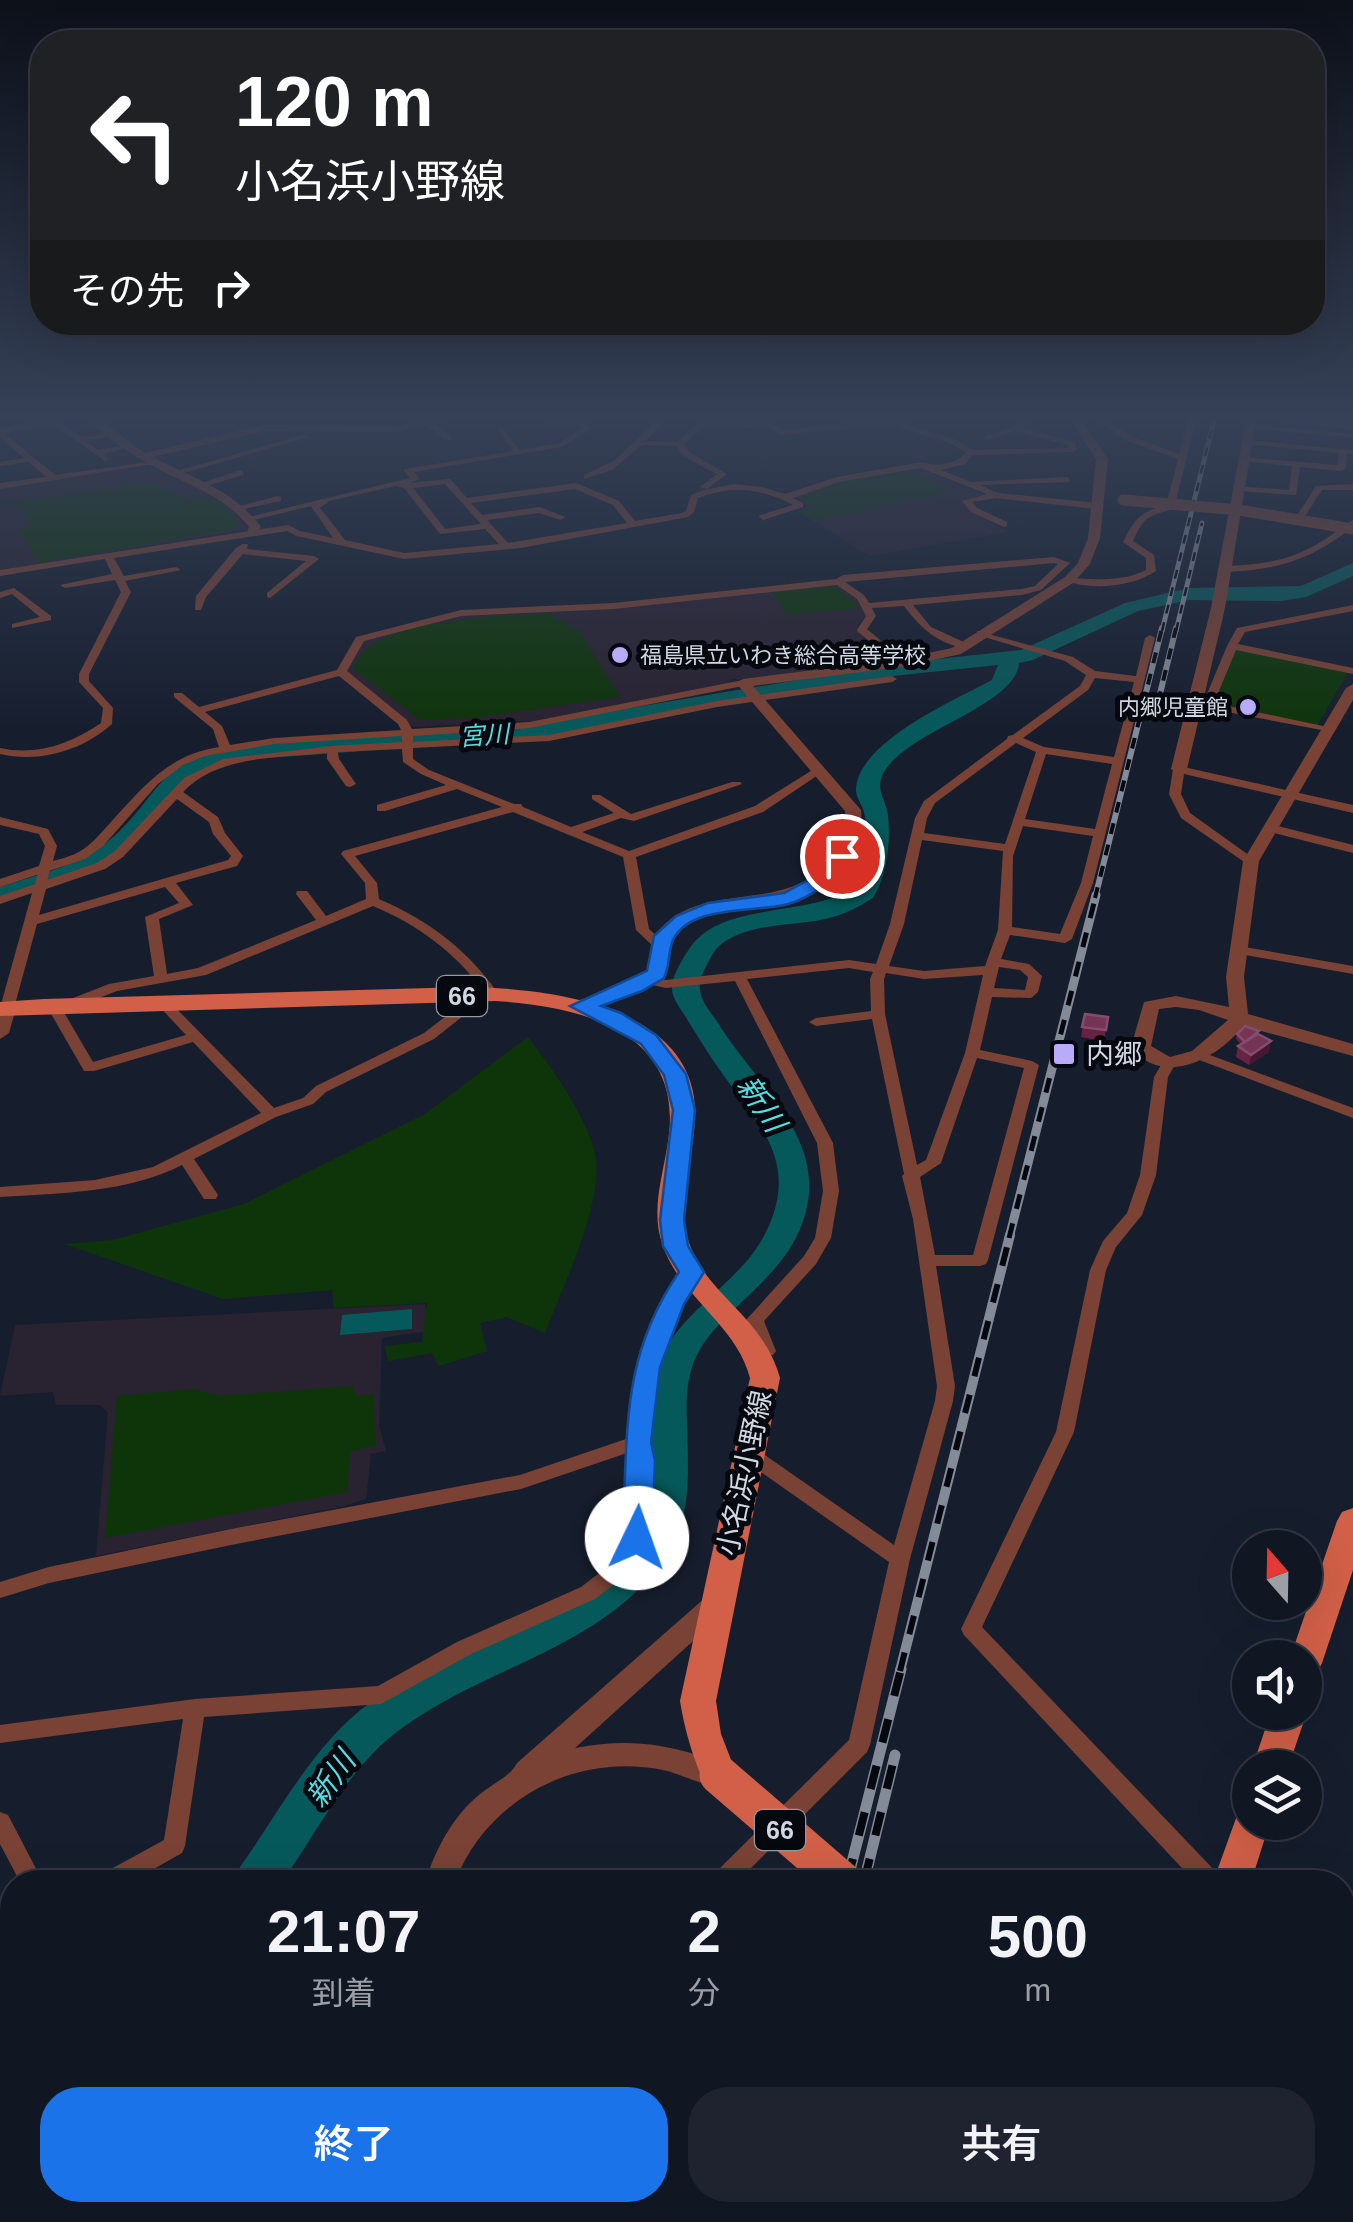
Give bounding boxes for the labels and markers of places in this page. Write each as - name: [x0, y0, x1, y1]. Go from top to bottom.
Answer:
- place label: 福島県立いわき総合高等学校: [640, 643, 926, 668]
- marker: 福島県立いわき総合高等学校: [609, 644, 631, 666]
- place label: 内郷児童館: [1118, 695, 1228, 720]
- marker: 内郷児童館: [1237, 696, 1259, 718]
- pin: [800, 814, 885, 899]
- place label: 内郷: [1086, 1039, 1142, 1070]
- marker: 内郷: [1051, 1041, 1077, 1067]

